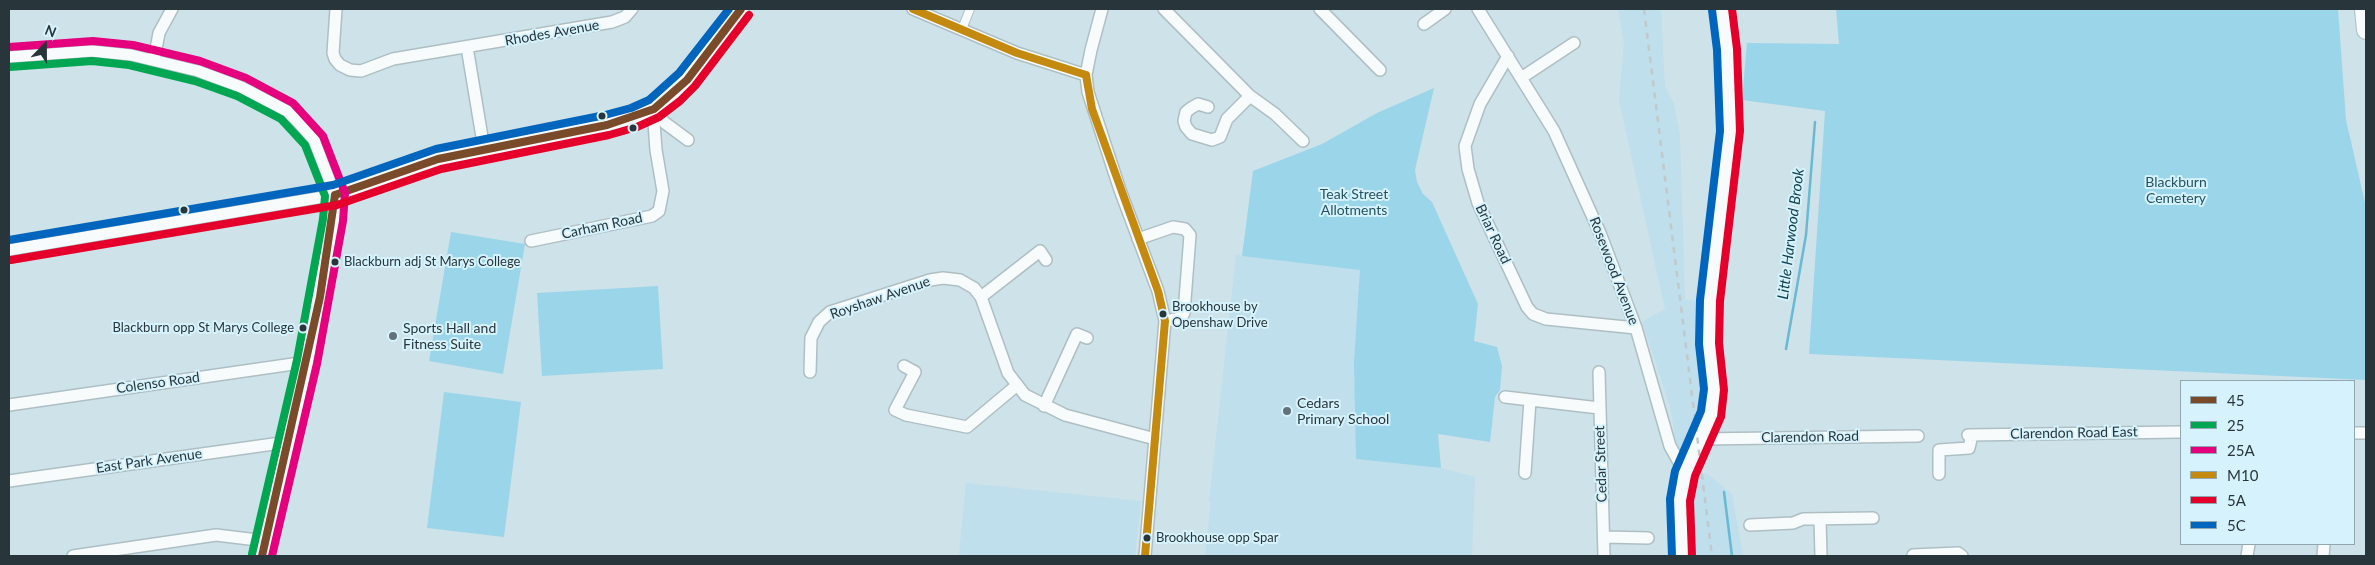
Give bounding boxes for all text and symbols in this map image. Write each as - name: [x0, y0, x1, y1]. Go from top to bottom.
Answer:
- street label: Rhodes Avenue: [503, 16, 601, 50]
- north arrow: [20, 20, 70, 70]
- text: N: [43, 21, 59, 41]
- unlabelled marker: [597, 111, 607, 121]
- unlabelled marker: [628, 123, 638, 133]
- water label: Little Harwood Brook: [1774, 168, 1808, 300]
- park label: Blackburn Cemetery: [2145, 174, 2207, 206]
- park label: Teak Street Allotments: [1320, 186, 1388, 218]
- street label: Briar Road: [1472, 201, 1514, 267]
- unlabelled marker: [179, 205, 189, 215]
- street label: Carham Road: [560, 209, 644, 243]
- street label: Rosewood Avenue: [1586, 215, 1642, 327]
- place label: Blackburn adj St Marys College: [344, 254, 520, 270]
- marker: Blackburn adj St Marys College: [330, 257, 340, 267]
- street label: Royshaw Avenue: [828, 273, 932, 323]
- place label: Brookhouse by Openshaw Drive: [1172, 299, 1268, 330]
- marker: Brookhouse by Openshaw Drive: [1158, 309, 1168, 319]
- place label: Blackburn opp St Marys College: [112, 320, 294, 336]
- place label: Sports Hall and Fitness Suite: [403, 320, 496, 352]
- marker: Blackburn opp St Marys College: [298, 323, 308, 333]
- marker: Sports Hall and Fitness Suite: [387, 330, 399, 342]
- street label: Colenso Road: [115, 369, 201, 397]
- legend: [2180, 380, 2355, 545]
- text: 45: [2227, 391, 2244, 409]
- place label: Cedars Primary School: [1297, 395, 1389, 428]
- marker: Cedars Primary School: [1281, 405, 1293, 417]
- text: 25: [2227, 416, 2244, 434]
- street label: Clarendon Road East: [2010, 423, 2138, 443]
- street label: Cedar Street: [1591, 425, 1611, 503]
- street label: Clarendon Road: [1761, 428, 1859, 446]
- text: 25A: [2227, 441, 2255, 459]
- street label: East Park Avenue: [95, 445, 203, 477]
- text: M10: [2227, 466, 2258, 484]
- text: 5A: [2227, 491, 2246, 509]
- text: 5C: [2227, 516, 2246, 534]
- place label: Brookhouse opp Spar: [1156, 530, 1278, 546]
- marker: Brookhouse opp Spar: [1142, 533, 1152, 543]

